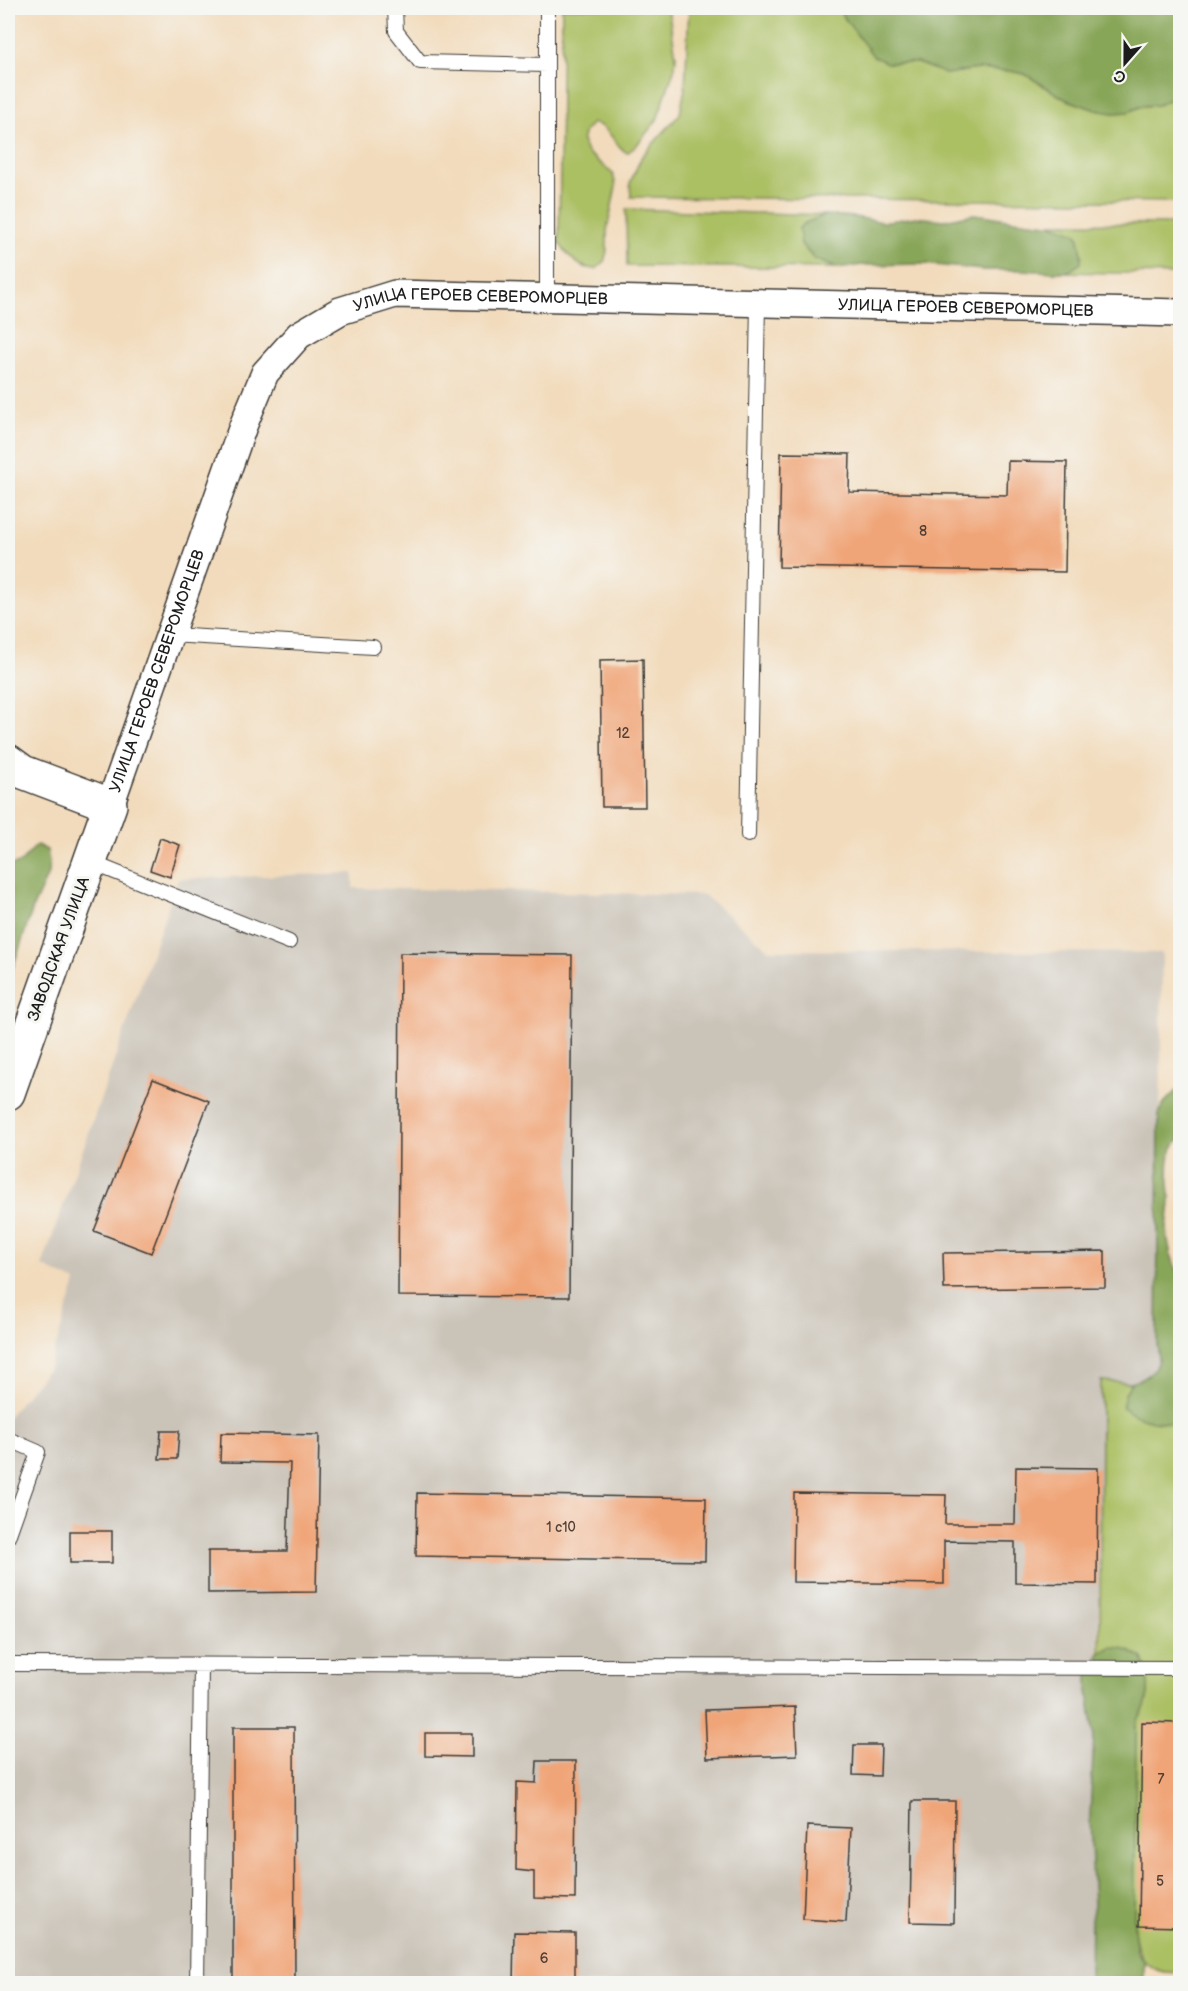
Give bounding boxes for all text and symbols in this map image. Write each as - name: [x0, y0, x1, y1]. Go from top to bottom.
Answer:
- north arrow: [1095, 33, 1155, 93]
- text: С: [1112, 65, 1129, 86]
- street label: УЛИЦА ГЕРОЕВ СЕВЕРОМОРЦЕВ: [351, 284, 608, 316]
- street label: УЛИЦА ГЕРОЕВ СЕВЕРОМОРЦЕВ: [838, 295, 1094, 320]
- house number: 8: [919, 523, 927, 540]
- street label: УЛИЦА ГЕРОЕВ СЕВЕРОМОРЦЕВ: [106, 547, 208, 795]
- house number: 12: [616, 725, 631, 742]
- street label: ЗАВОДСКАЯ УЛИЦА: [24, 874, 94, 1024]
- house number: 1 с10: [546, 1519, 576, 1536]
- house number: 7: [1158, 1771, 1165, 1788]
- house number: 5: [1156, 1873, 1164, 1890]
- house number: 6: [540, 1950, 549, 1967]

